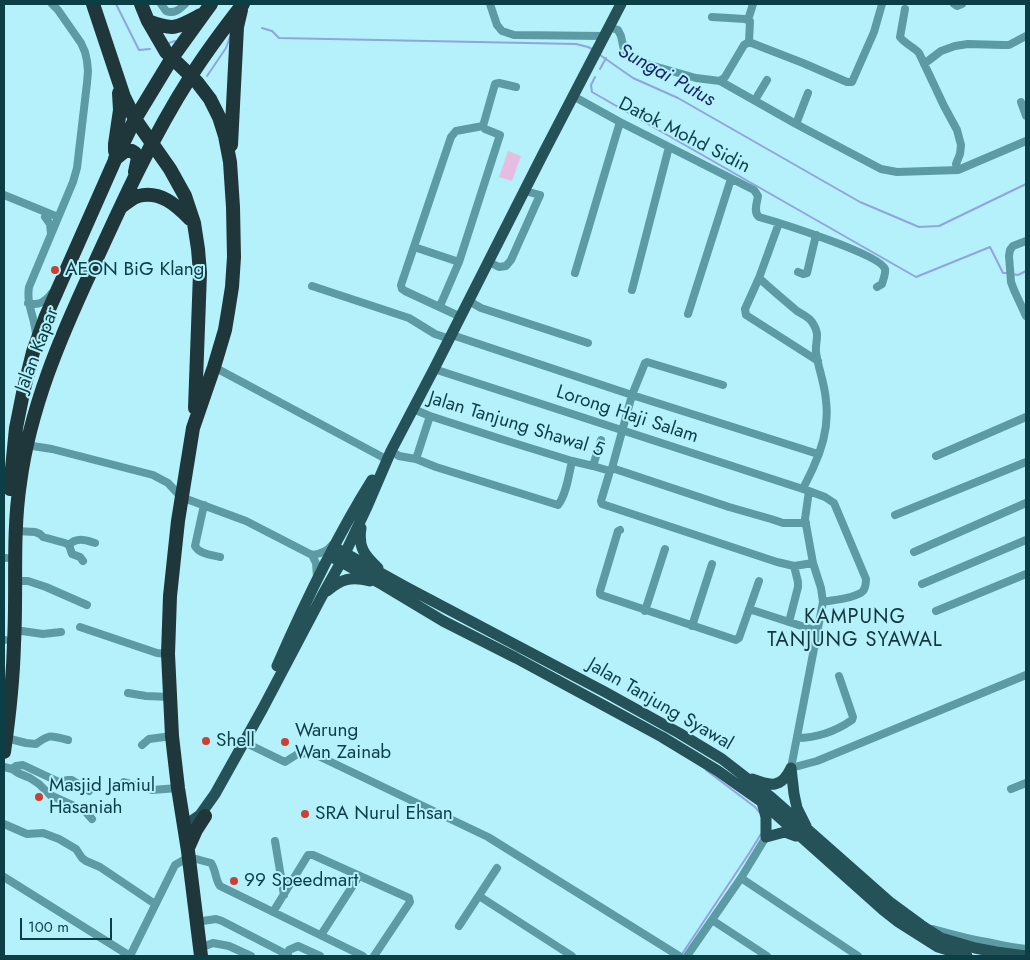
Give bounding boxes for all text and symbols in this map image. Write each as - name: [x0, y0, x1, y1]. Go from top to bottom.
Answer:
- water label: Sungai Putus: [613, 40, 719, 112]
- street label: Datok Mohd Sidin: [614, 93, 754, 179]
- place label: AEON BiG Klang: [65, 259, 204, 281]
- marker: AEON BiG Klang: [49, 264, 61, 276]
- street label: Jalan Kapar: [11, 304, 65, 396]
- street label: Lorong Haji Salam: [553, 381, 701, 449]
- street label: Jalan Tanjung Shawal 5: [425, 387, 607, 463]
- district label: KAMPUNG TANJUNG SYAWAL: [765, 606, 945, 653]
- street label: Jalan Tanjung Syawal: [583, 654, 737, 756]
- place label: Warung Wan Zainab: [295, 720, 391, 764]
- place label: Shell: [216, 730, 255, 752]
- marker: Shell: [200, 735, 212, 747]
- marker: Warung Wan Zainab: [279, 736, 291, 748]
- place label: Masjid Jamiul Hasaniah: [49, 775, 155, 819]
- marker: Masjid Jamiul Hasaniah: [33, 791, 45, 803]
- place label: SRA Nurul Ehsan: [315, 803, 453, 825]
- marker: SRA Nurul Ehsan: [299, 808, 311, 820]
- place label: 99 Speedmart: [244, 870, 358, 892]
- marker: 99 Speedmart: [228, 875, 240, 887]
- scale bar: [22, 908, 115, 940]
- text: 100 m: [28, 916, 69, 938]

